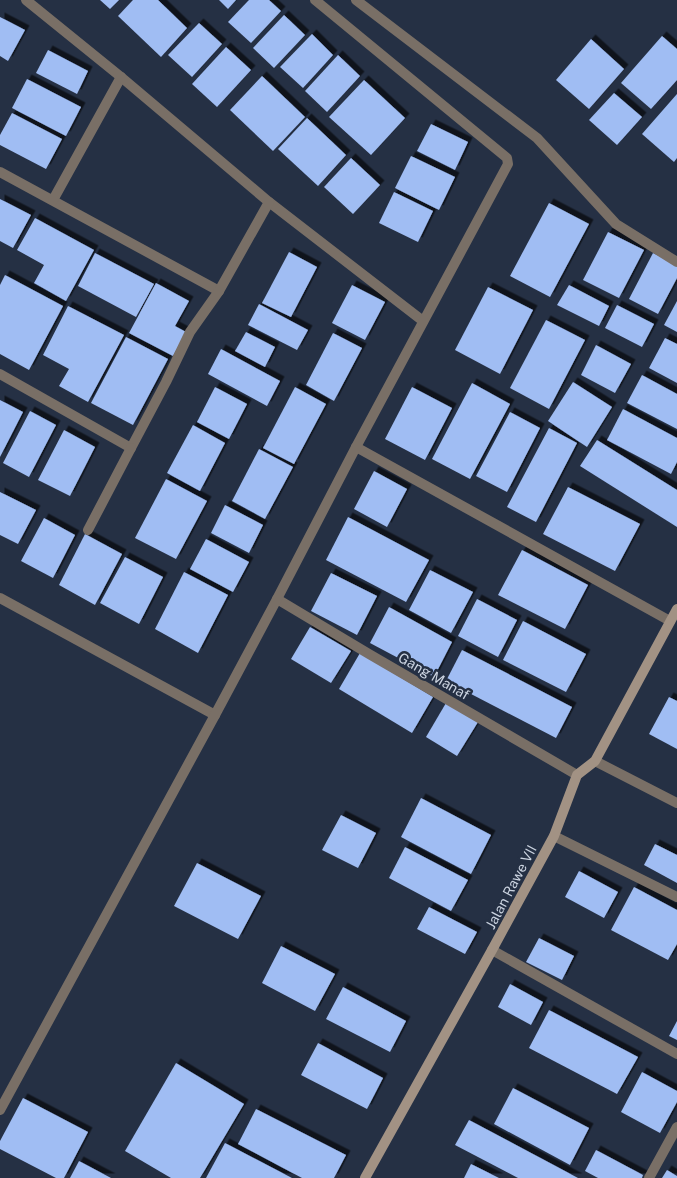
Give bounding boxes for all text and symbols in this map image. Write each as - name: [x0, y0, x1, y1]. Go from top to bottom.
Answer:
- street label: Gang Manaf: [396, 649, 473, 703]
- street label: Jalan Rawe VII: [482, 842, 540, 932]

